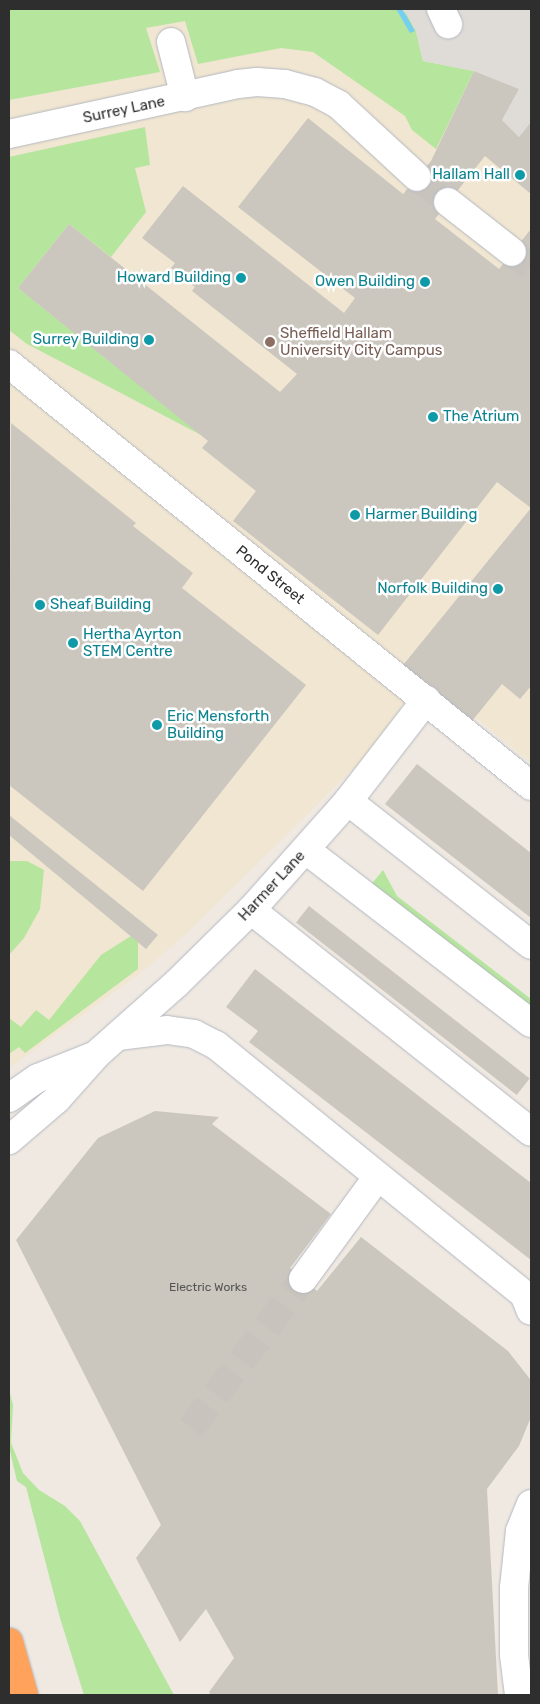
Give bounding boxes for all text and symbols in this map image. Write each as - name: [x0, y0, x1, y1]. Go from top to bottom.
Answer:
- street label: Surrey Lane: [81, 92, 167, 128]
- place label: Hallam Hall: [432, 166, 510, 184]
- marker: Hallam Hall: [514, 169, 526, 181]
- place label: Howard Building: [117, 269, 231, 287]
- marker: Howard Building: [235, 272, 247, 284]
- place label: Owen Building: [315, 273, 415, 291]
- marker: Owen Building: [419, 276, 431, 288]
- place label: Sheffield Hallam University City Campus: [280, 324, 443, 359]
- place label: Surrey Building: [32, 331, 139, 349]
- marker: Surrey Building: [143, 334, 155, 346]
- marker: Sheffield Hallam University City Campus: [264, 336, 276, 348]
- place label: The Atrium: [443, 408, 520, 426]
- marker: The Atrium: [427, 411, 439, 423]
- place label: Harmer Building: [365, 506, 478, 524]
- marker: Harmer Building: [349, 509, 361, 521]
- street label: Pond Street: [232, 542, 308, 608]
- place label: Norfolk Building: [377, 580, 488, 598]
- marker: Norfolk Building: [492, 583, 504, 595]
- place label: Sheaf Building: [50, 596, 151, 614]
- marker: Sheaf Building: [34, 599, 46, 611]
- place label: Hertha Ayrton STEM Centre: [83, 625, 182, 660]
- marker: Hertha Ayrton STEM Centre: [67, 637, 79, 649]
- place label: Eric Mensforth Building: [167, 707, 269, 742]
- marker: Eric Mensforth Building: [151, 719, 163, 731]
- street label: Harmer Lane: [235, 847, 309, 925]
- house number: Electric Works: [169, 1281, 247, 1295]

